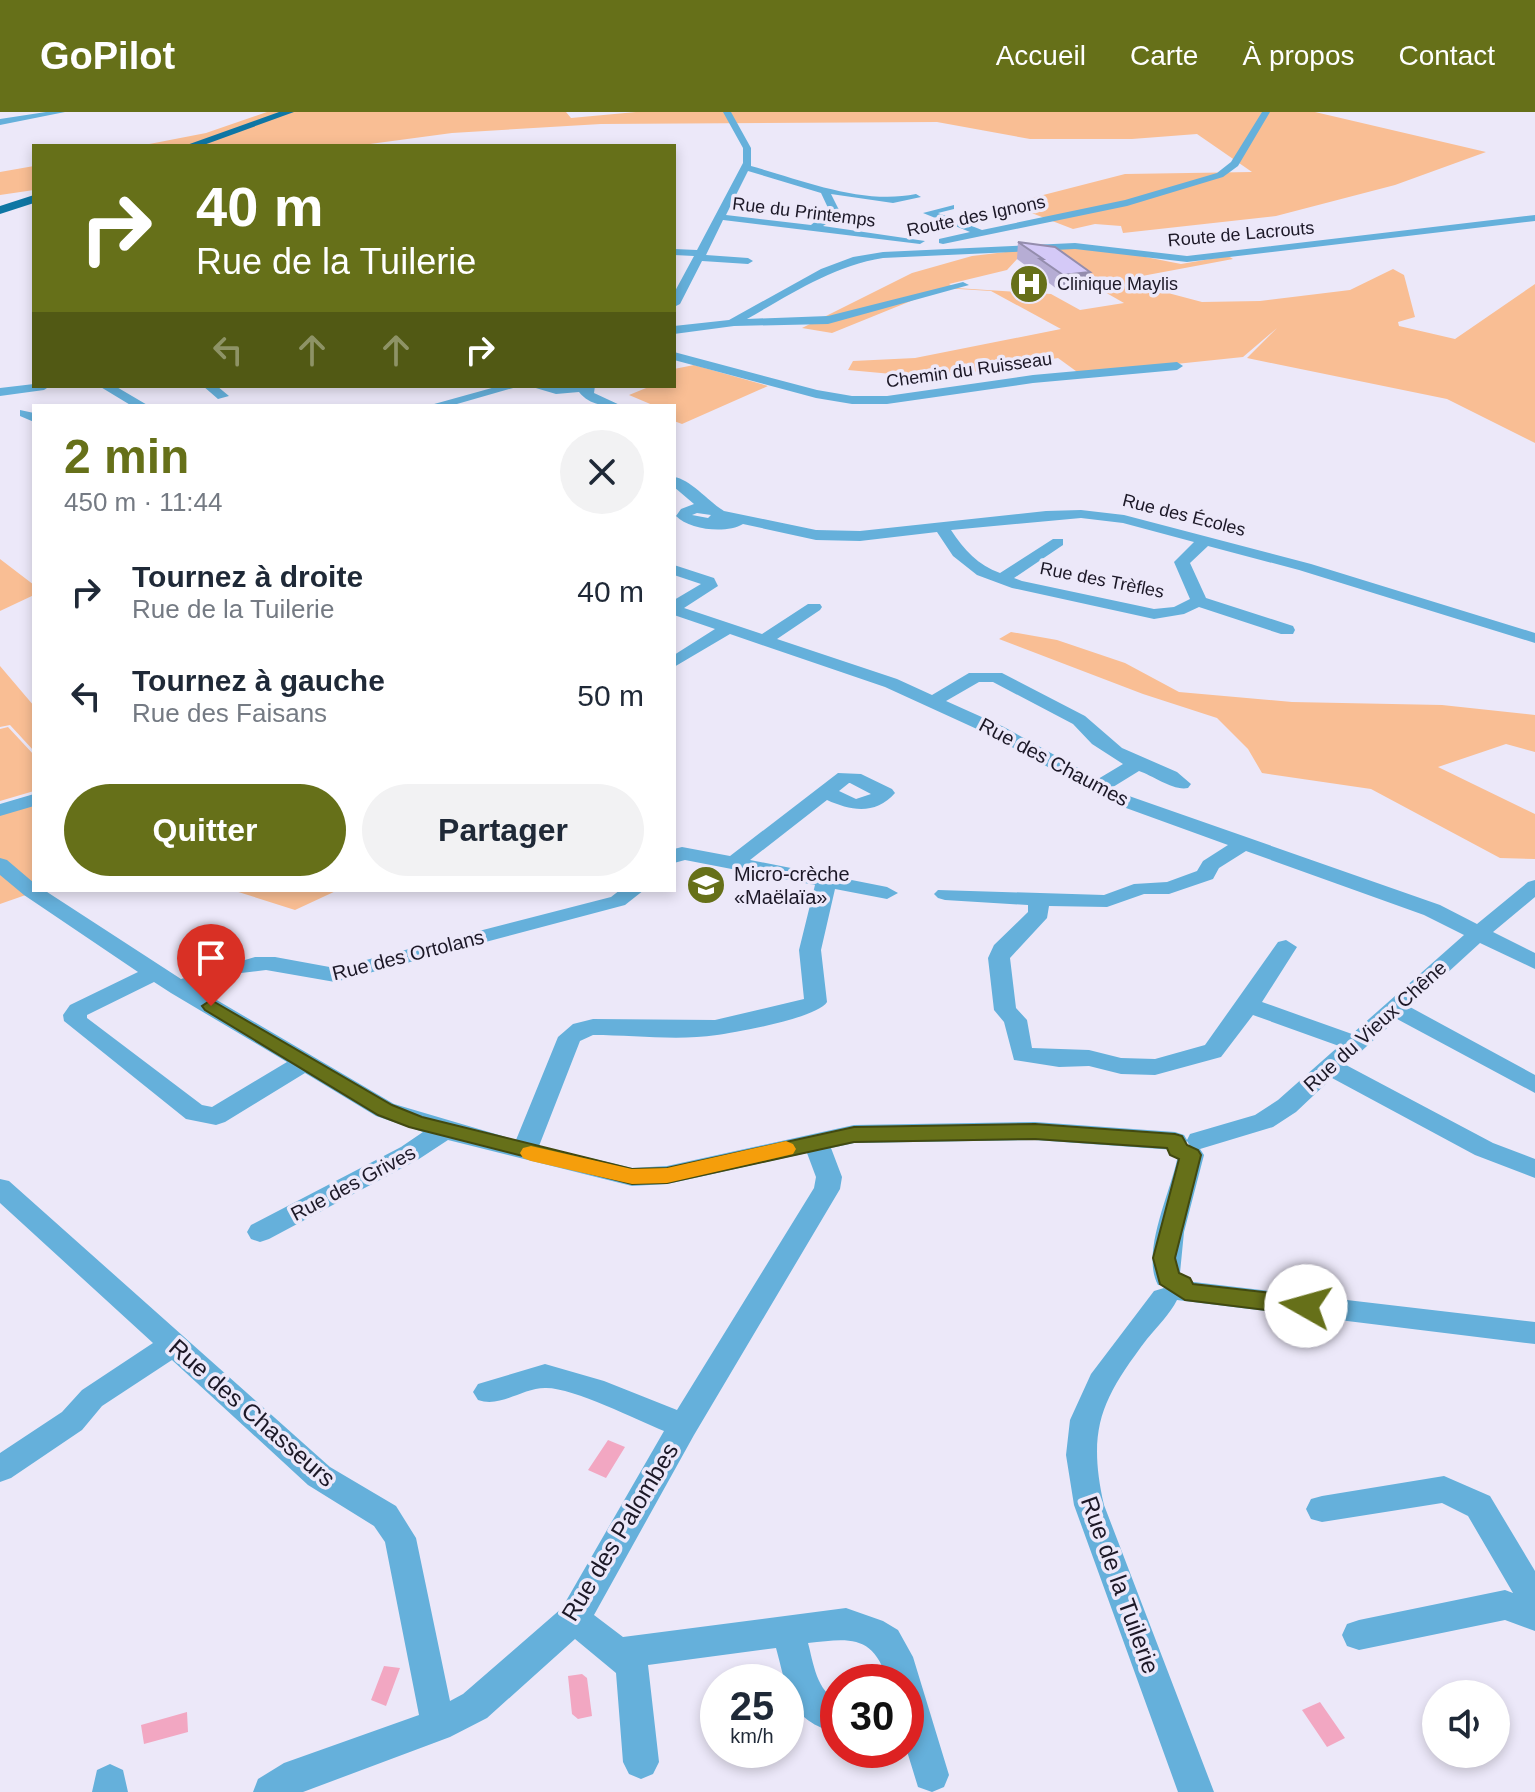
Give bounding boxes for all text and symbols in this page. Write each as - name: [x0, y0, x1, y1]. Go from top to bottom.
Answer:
- text: GoPilot: [40, 35, 175, 77]
- text: Accueil: [996, 40, 1086, 71]
- text: Carte: [1130, 40, 1198, 71]
- text: À propos: [1242, 40, 1355, 71]
- text: Contact: [1399, 40, 1495, 71]
- text: 40 m: [196, 175, 324, 238]
- icon: right: [64, 176, 168, 280]
- street label: Route des Ignons: [905, 192, 1047, 240]
- street label: Rue du Printemps: [731, 193, 877, 231]
- street label: Route de Lacrouts: [1167, 218, 1315, 250]
- text: Rue de la Tuilerie: [196, 241, 476, 282]
- hospital icon: Clinique Maylis: [1008, 263, 1050, 305]
- place label: Clinique Maylis: [1057, 274, 1178, 294]
- icon: left: [206, 328, 250, 372]
- icon: ahead: [290, 328, 334, 372]
- icon: ahead: [374, 328, 418, 372]
- icon: right: [458, 328, 502, 372]
- street label: Chemin du Ruisseau: [885, 348, 1053, 392]
- text: 2 min: [64, 430, 189, 483]
- button: close: [560, 430, 644, 514]
- text: 450 m · 11:44: [64, 487, 223, 517]
- street label: Rue des Écoles: [1120, 490, 1248, 540]
- street label: Rue des Trèfles: [1038, 558, 1166, 602]
- text: Tournez à droite: [132, 560, 363, 593]
- icon: right: [64, 570, 108, 614]
- text: 40 m: [577, 575, 644, 608]
- text: Rue de la Tuilerie: [132, 594, 334, 624]
- text: Tournez à gauche: [132, 664, 385, 697]
- icon: left: [64, 674, 108, 718]
- text: 50 m: [577, 679, 644, 712]
- text: Rue des Faisans: [132, 698, 327, 728]
- street label: Rue des Chaumes: [976, 713, 1132, 811]
- button: Quitter: [64, 784, 346, 876]
- button: Partager: [362, 784, 644, 876]
- place label: Micro-crèche «Maëlaïa»: [734, 863, 850, 908]
- school or university icon: Micro-crèche «Maëlaïa»: [685, 864, 727, 906]
- pin: [177, 924, 245, 1006]
- street label: Rue des Ortolans: [330, 926, 486, 984]
- icon: arrive: [189, 936, 233, 980]
- street label: Rue du Vieux Chêne: [1299, 956, 1451, 1096]
- street label: Rue des Grives: [287, 1141, 419, 1225]
- position arrow: [1264, 1264, 1348, 1348]
- street label: Rue des Chasseurs: [164, 1333, 341, 1492]
- street label: Rue des Palombes: [556, 1438, 683, 1626]
- street label: Rue de la Tuilerie: [1076, 1492, 1165, 1677]
- speed limit sign: 30: [820, 1664, 924, 1768]
- map controls: [1422, 1680, 1510, 1768]
- button: sound: [1422, 1680, 1510, 1768]
- text: 25: [730, 1684, 774, 1728]
- text: km/h: [730, 1725, 774, 1747]

